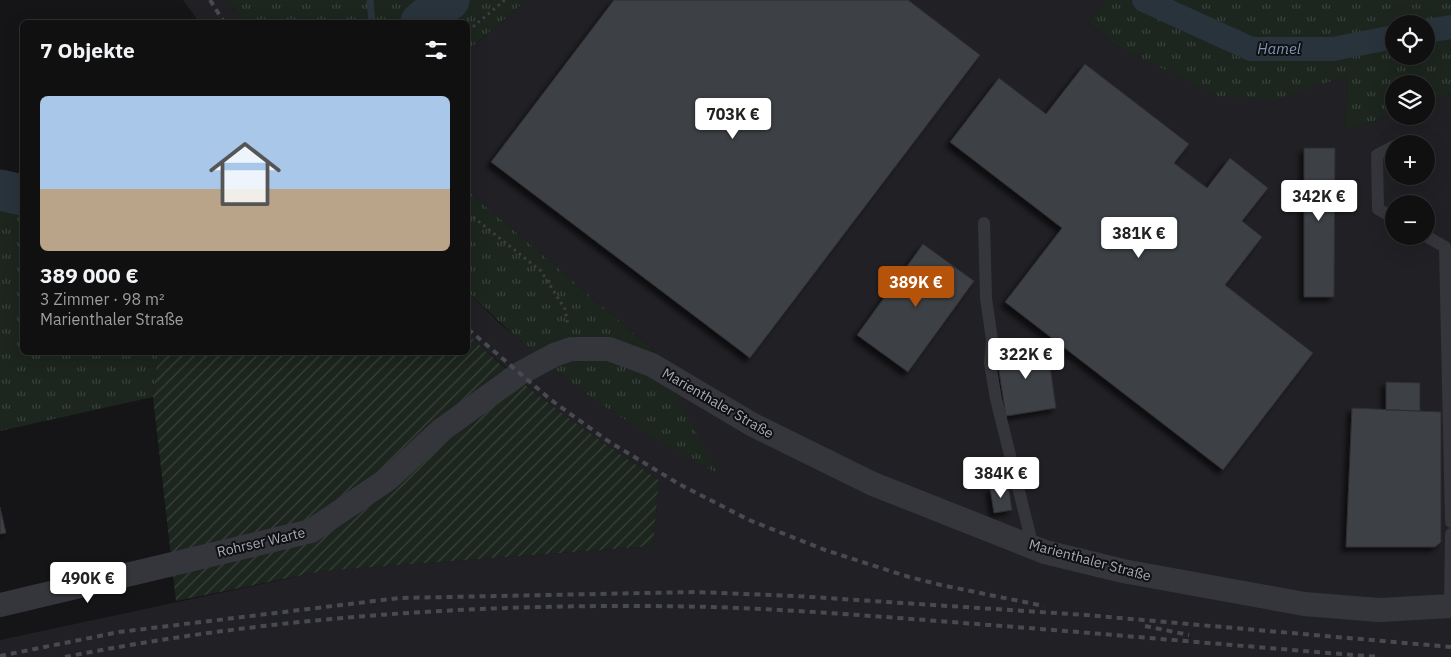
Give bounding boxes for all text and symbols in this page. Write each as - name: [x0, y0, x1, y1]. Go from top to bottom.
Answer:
- map controls: [1385, 15, 1435, 245]
- button: locate: [1385, 15, 1435, 65]
- text: 7 Objekte: [40, 36, 135, 64]
- icon: filters: [422, 36, 450, 64]
- water label: Hamel: [1257, 39, 1301, 58]
- button: layers: [1385, 75, 1435, 125]
- pin: 703K €: [692, 98, 774, 140]
- text: 703K €: [706, 104, 760, 124]
- icon: home: [200, 129, 290, 219]
- button: +: [1385, 135, 1435, 185]
- pin: 342K €: [1278, 180, 1360, 222]
- text: 342K €: [1292, 186, 1346, 206]
- button: −: [1385, 195, 1435, 245]
- pin: 381K €: [1098, 216, 1180, 259]
- text: 381K €: [1112, 223, 1166, 243]
- text: 389 000 €: [40, 261, 139, 289]
- pin: 389K €: [875, 266, 957, 308]
- text: 389K €: [889, 272, 943, 292]
- text: 3 Zimmer · 98 m²: [40, 289, 165, 309]
- text: Marienthaler Straße: [40, 309, 184, 329]
- pin: 322K €: [985, 338, 1067, 380]
- text: 322K €: [999, 344, 1053, 364]
- street label: Marienthaler Straße: [659, 364, 777, 442]
- pin: 384K €: [960, 456, 1042, 499]
- text: 384K €: [974, 463, 1028, 483]
- street label: Rohrser Warte: [215, 523, 307, 561]
- street label: Marienthaler Straße: [1027, 535, 1153, 585]
- pin: 490K €: [47, 562, 129, 604]
- text: 490K €: [61, 568, 115, 588]

